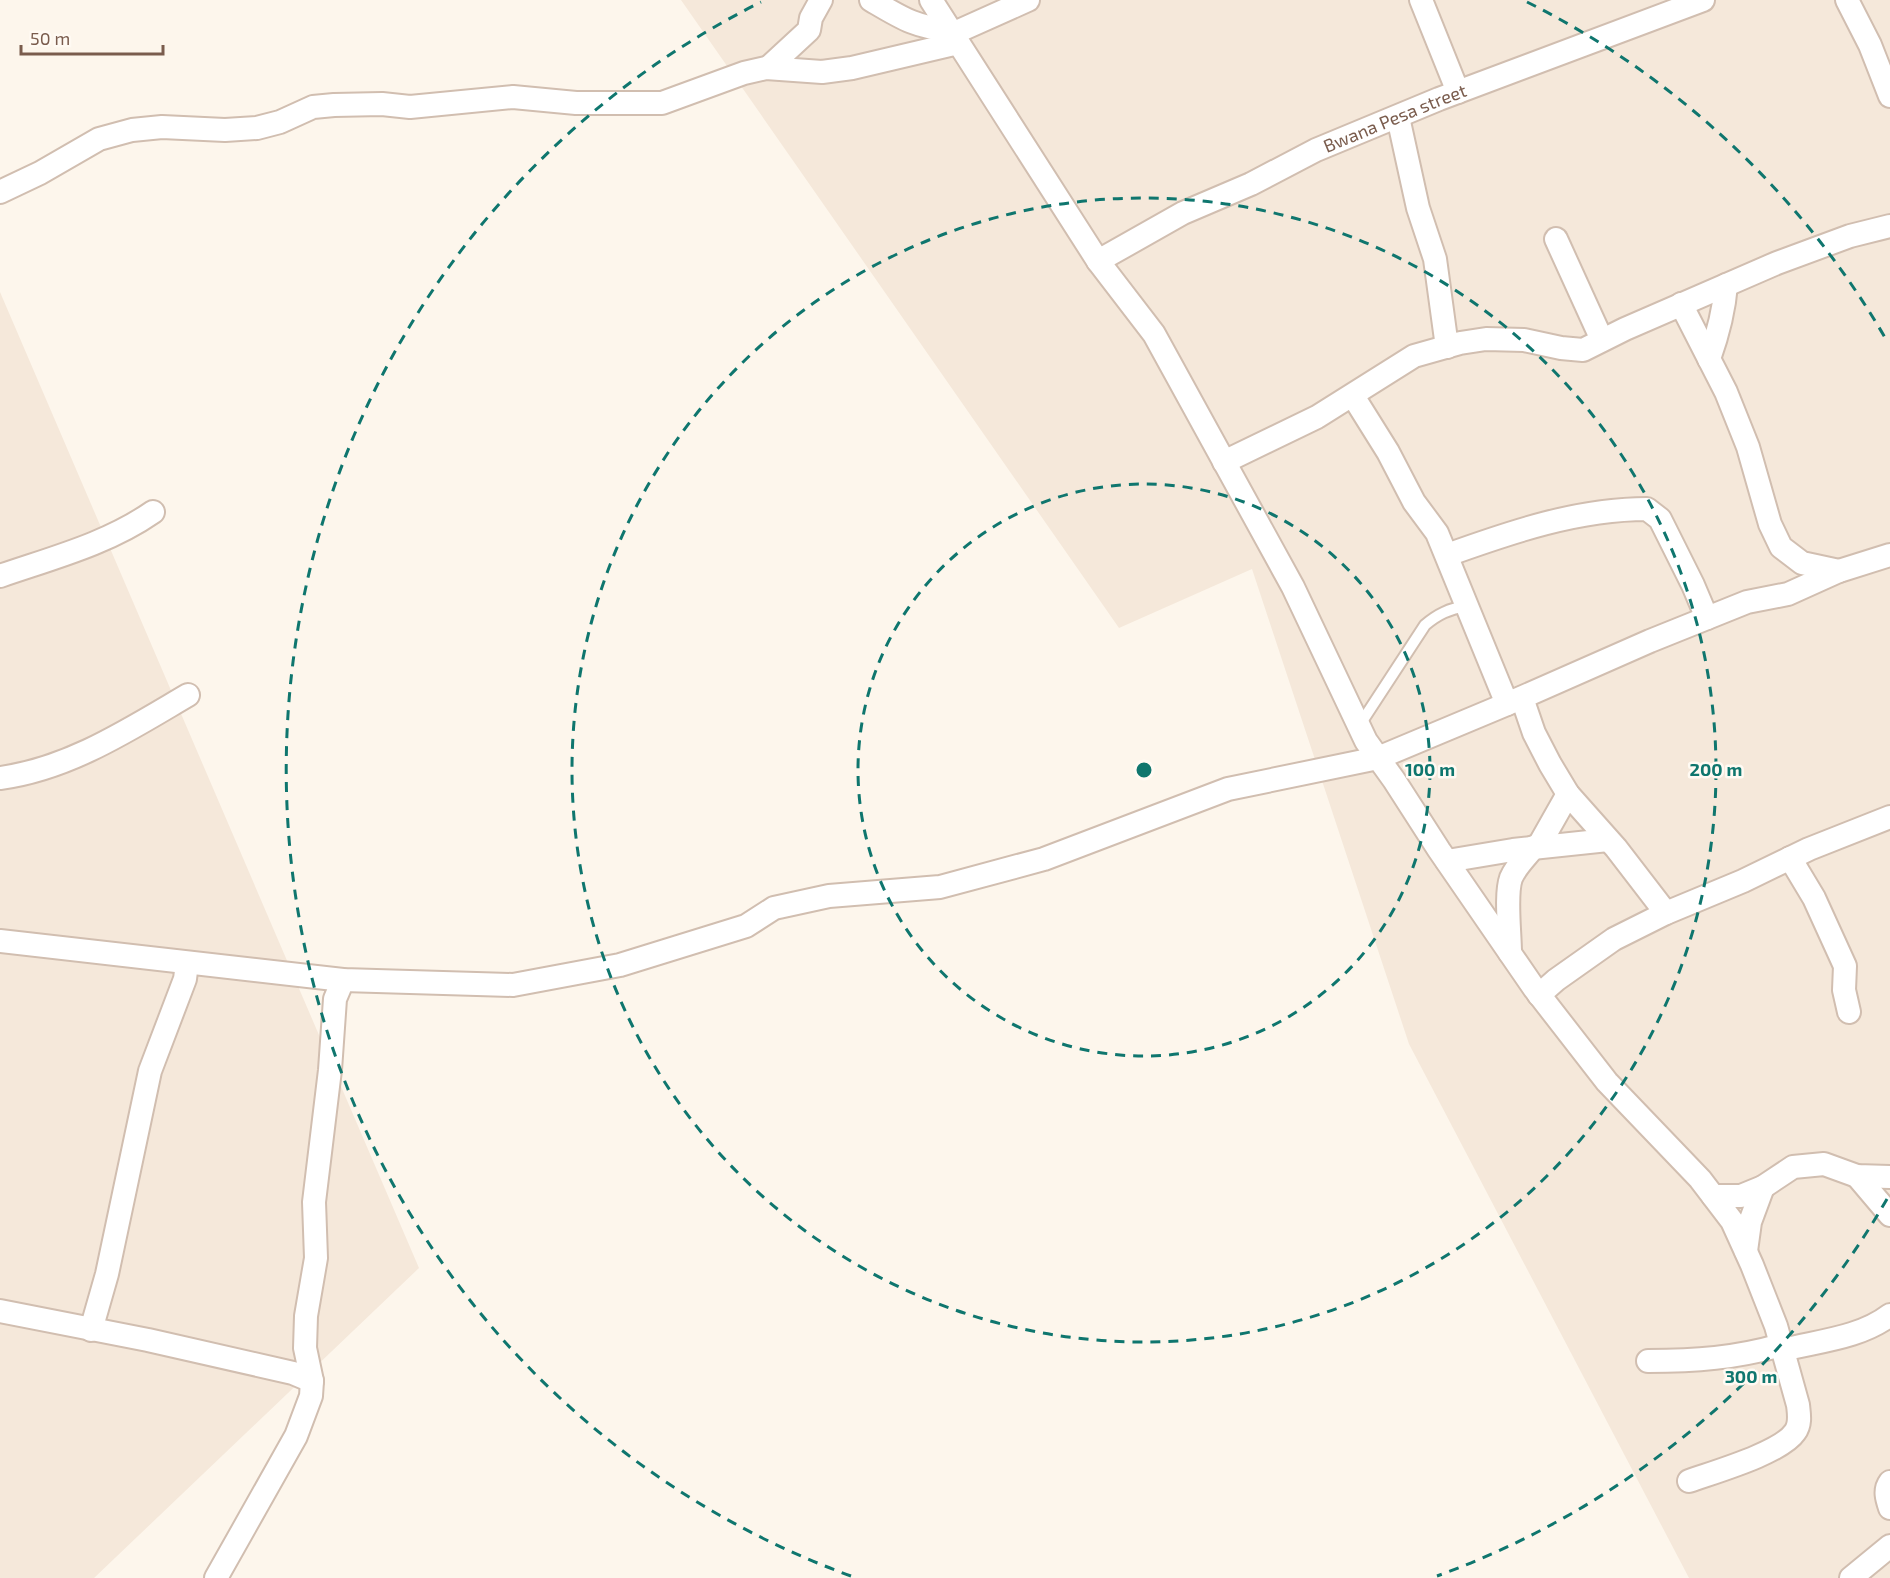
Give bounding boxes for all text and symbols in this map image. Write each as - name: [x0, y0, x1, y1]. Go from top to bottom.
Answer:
- scale bar: [21, 18, 164, 56]
- text: 50 m: [30, 27, 70, 49]
- street label: Bwana Pesa street: [1320, 79, 1469, 157]
- text: 100 m: [1405, 758, 1455, 780]
- text: 200 m: [1690, 758, 1742, 780]
- centre of rings: [1134, 760, 1154, 780]
- text: 300 m: [1725, 1365, 1777, 1387]

